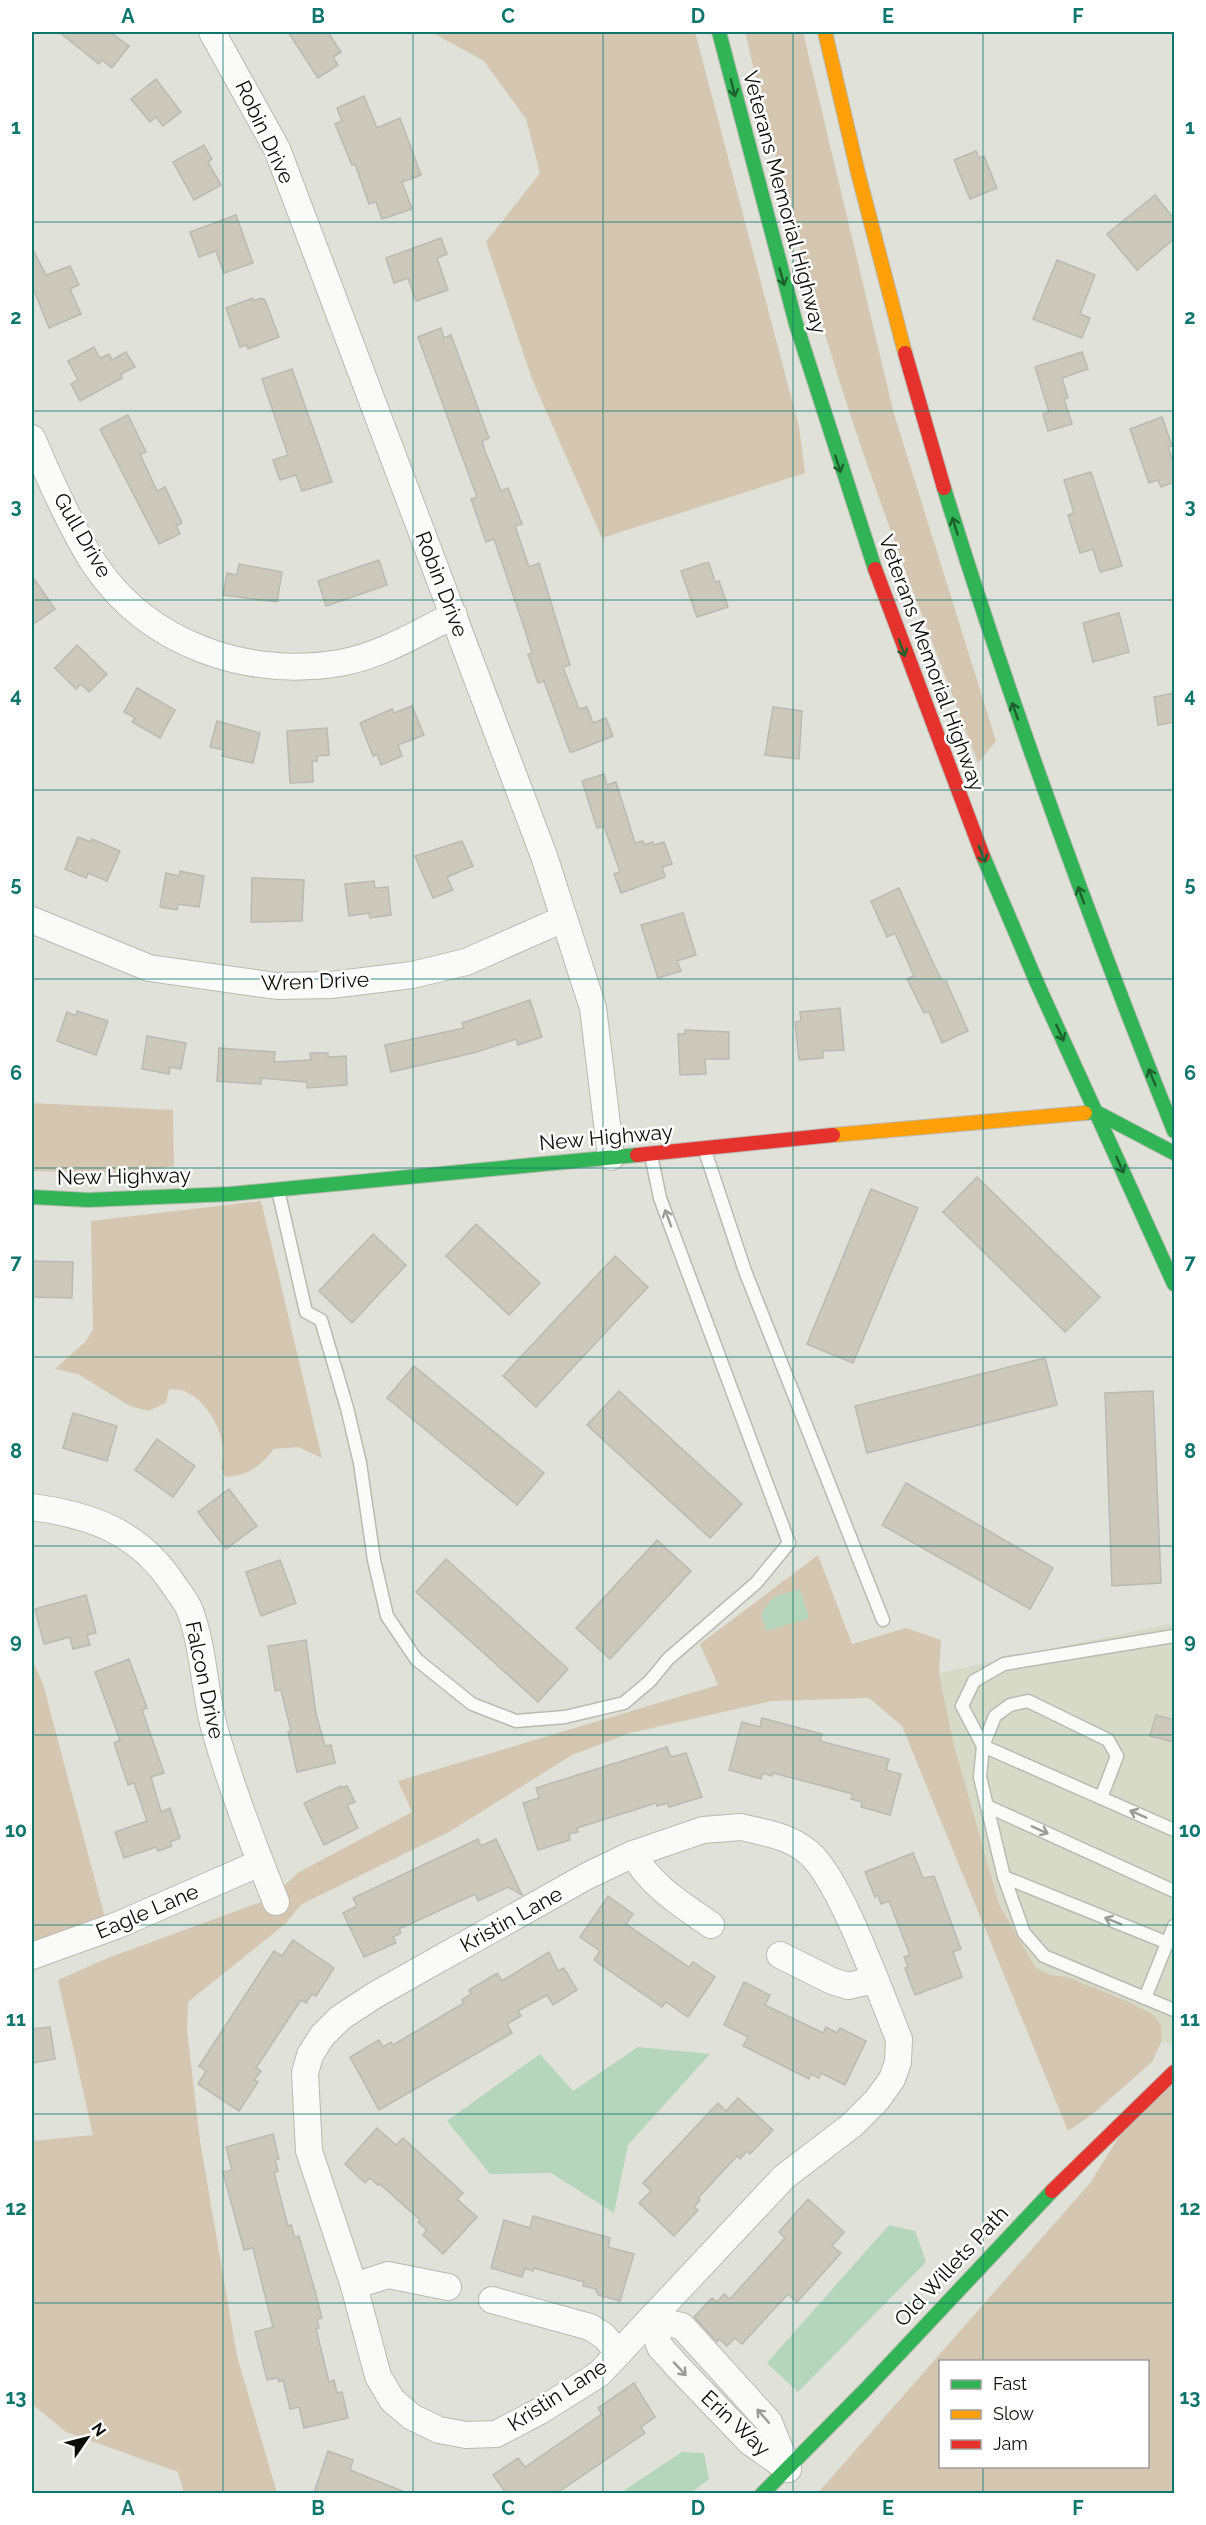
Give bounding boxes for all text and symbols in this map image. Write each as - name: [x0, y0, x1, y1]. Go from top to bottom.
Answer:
- text: A: [121, 4, 135, 28]
- text: B: [311, 4, 325, 28]
- text: C: [501, 4, 515, 28]
- text: D: [691, 4, 705, 28]
- text: E: [882, 4, 894, 28]
- text: F: [1072, 4, 1084, 28]
- street label: Veterans Memorial Highway: [738, 68, 832, 336]
- street label: Robin Drive: [230, 76, 300, 188]
- one-way arrow: [728, 79, 739, 98]
- text: 1: [11, 115, 21, 139]
- text: 1: [1185, 115, 1195, 139]
- one-way arrow: [777, 267, 788, 286]
- text: 2: [10, 305, 22, 329]
- text: 2: [1184, 305, 1196, 329]
- one-way arrow: [833, 454, 844, 473]
- street label: Gull Drive: [49, 488, 117, 582]
- text: 3: [10, 494, 22, 518]
- text: 3: [1184, 494, 1196, 518]
- one-way arrow: [949, 517, 960, 536]
- street label: Robin Drive: [410, 528, 474, 640]
- street label: Veterans Memorial Highway: [874, 531, 990, 795]
- one-way arrow: [897, 638, 908, 657]
- text: 4: [10, 683, 22, 707]
- text: 4: [1184, 683, 1196, 707]
- one-way arrow: [1009, 702, 1020, 721]
- one-way arrow: [977, 845, 988, 863]
- text: 5: [10, 872, 22, 896]
- text: 5: [1184, 872, 1196, 896]
- one-way arrow: [1075, 886, 1086, 905]
- street label: Wren Drive: [261, 967, 369, 995]
- one-way arrow: [1056, 1024, 1067, 1042]
- text: 6: [10, 1061, 22, 1085]
- text: 6: [1184, 1061, 1196, 1085]
- one-way arrow: [1146, 1068, 1157, 1086]
- street label: New Highway: [538, 1119, 674, 1155]
- one-way arrow: [1116, 1156, 1127, 1174]
- street label: New Highway: [57, 1162, 191, 1190]
- one-way arrow: [661, 1209, 672, 1228]
- text: 7: [10, 1250, 22, 1274]
- text: 7: [1184, 1250, 1196, 1274]
- text: 8: [10, 1439, 22, 1463]
- text: 8: [1184, 1439, 1196, 1463]
- street label: Falcon Drive: [180, 1619, 230, 1741]
- text: 9: [10, 1629, 22, 1653]
- text: 9: [1184, 1629, 1196, 1653]
- one-way arrow: [1129, 1808, 1147, 1819]
- text: 10: [5, 1818, 27, 1842]
- text: 10: [1179, 1818, 1201, 1842]
- one-way arrow: [1031, 1825, 1049, 1836]
- street label: Eagle Lane: [92, 1878, 202, 1944]
- street label: Kristin Lane: [455, 1881, 567, 1957]
- one-way arrow: [1105, 1915, 1123, 1926]
- text: 11: [6, 2007, 26, 2031]
- text: 11: [1180, 2007, 1200, 2031]
- text: 12: [5, 2196, 27, 2220]
- text: 12: [1179, 2196, 1201, 2220]
- street label: Old Willets Path: [889, 2201, 1013, 2331]
- street label: Kristin Lane: [503, 2354, 611, 2436]
- legend: [939, 2360, 1149, 2468]
- one-way arrow: [673, 2361, 687, 2376]
- text: Fast: [993, 2373, 1027, 2394]
- text: 13: [5, 2385, 27, 2409]
- street label: Erin Way: [696, 2385, 776, 2461]
- text: 13: [1179, 2385, 1201, 2409]
- text: Slow: [993, 2403, 1034, 2424]
- north arrow: [57, 2408, 117, 2468]
- one-way arrow: [756, 2409, 770, 2424]
- text: N: [88, 2419, 110, 2440]
- text: Jam: [993, 2433, 1028, 2454]
- text: A: [121, 2496, 135, 2520]
- text: B: [311, 2496, 325, 2520]
- text: C: [501, 2496, 515, 2520]
- text: D: [691, 2496, 705, 2520]
- text: E: [882, 2496, 894, 2520]
- text: F: [1072, 2496, 1084, 2520]

